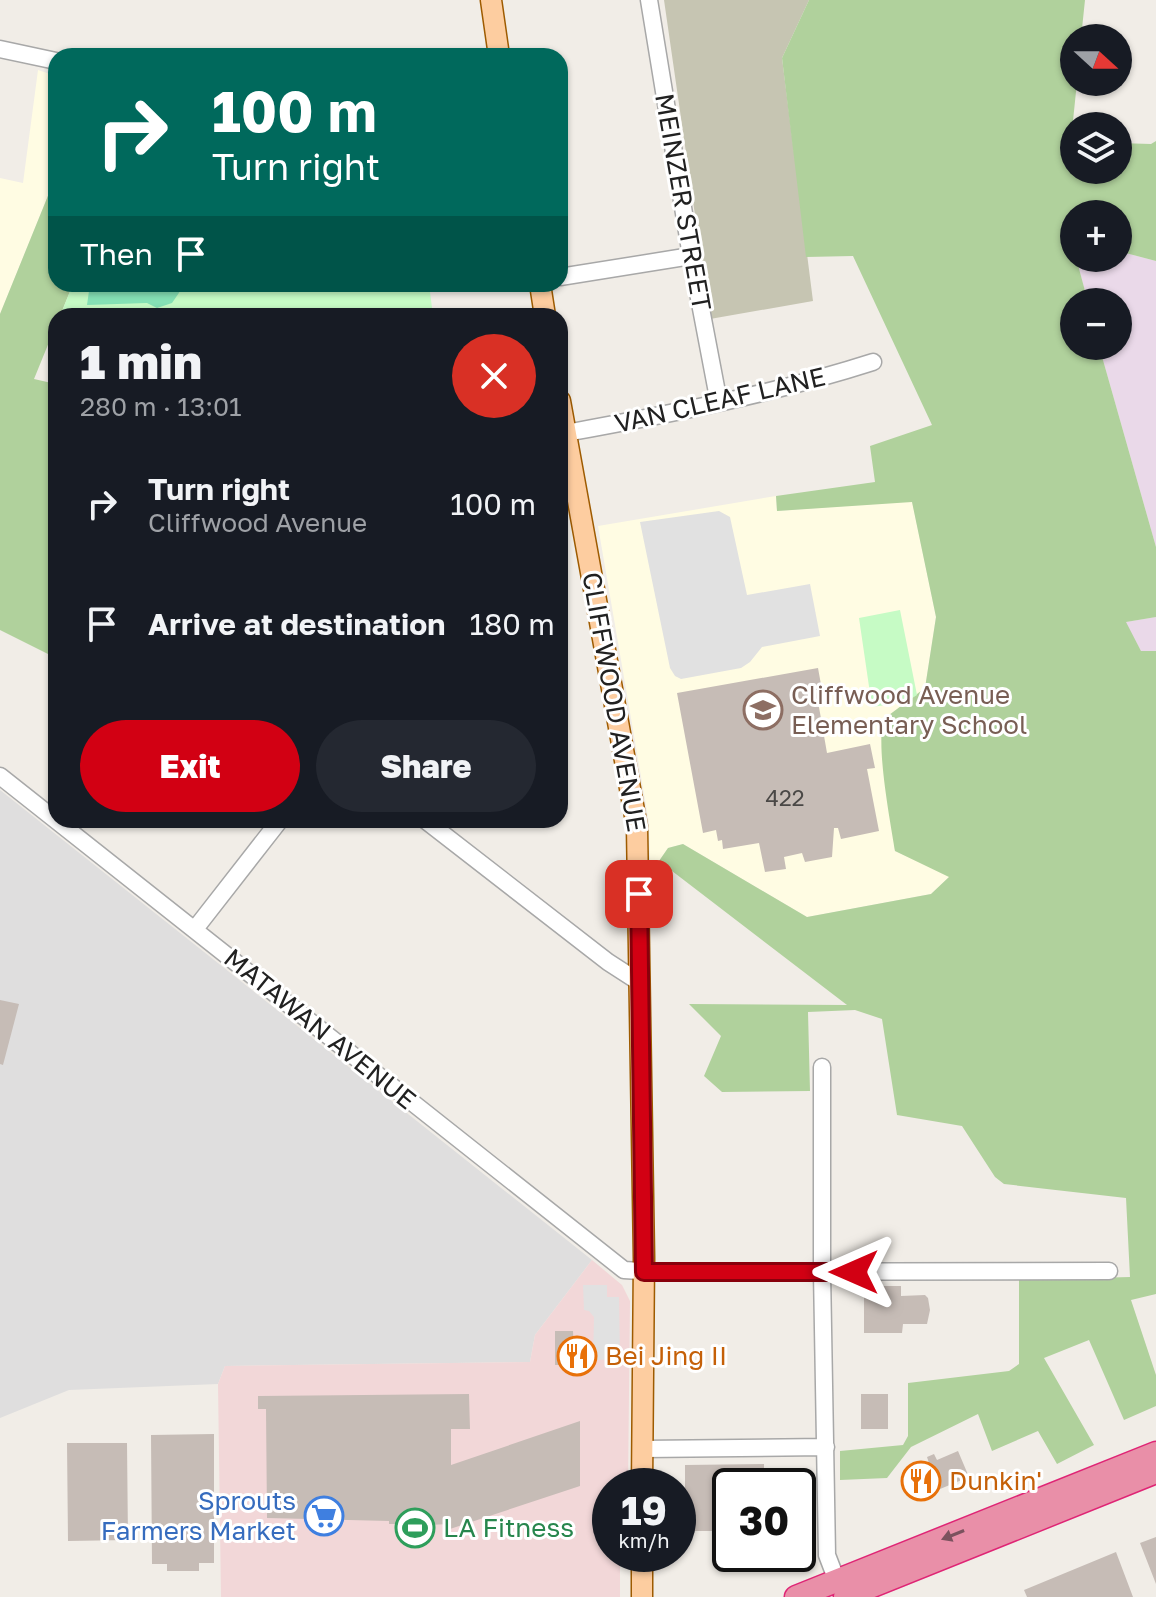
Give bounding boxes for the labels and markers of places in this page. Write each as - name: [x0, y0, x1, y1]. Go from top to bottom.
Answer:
- place label: Cliffwood Avenue Elementary School: [791, 679, 1027, 740]
- school or university icon: Cliffwood Avenue Elementary School: [742, 689, 784, 731]
- pin: [605, 860, 673, 928]
- restaurant icon: Bei Jing II: [556, 1335, 598, 1377]
- place label: Bei Jing II: [605, 1340, 727, 1371]
- restaurant icon: Dunkin': [900, 1460, 942, 1502]
- place label: Dunkin': [949, 1465, 1042, 1496]
- place label: Sprouts Farmers Market: [101, 1485, 296, 1546]
- supermarket icon: Sprouts Farmers Market: [303, 1495, 345, 1537]
- sports icon: LA Fitness: [394, 1507, 436, 1549]
- place label: LA Fitness: [443, 1512, 574, 1543]

